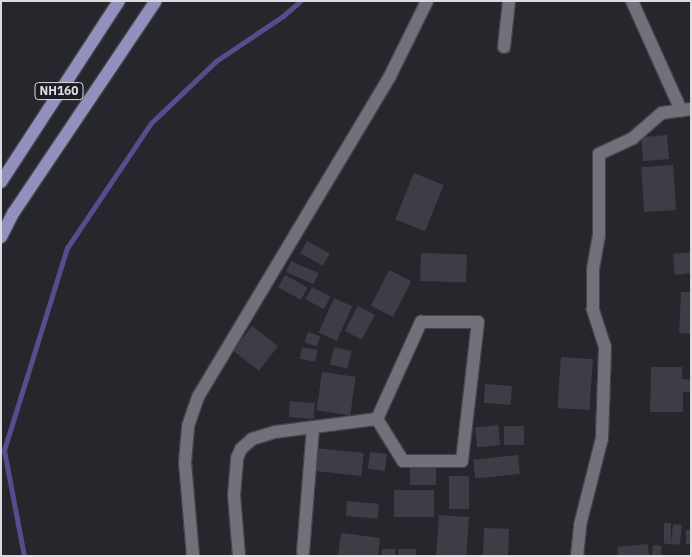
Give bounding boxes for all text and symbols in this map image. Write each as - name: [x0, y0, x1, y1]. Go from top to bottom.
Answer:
- road number: NH160: [34, 82, 84, 100]

